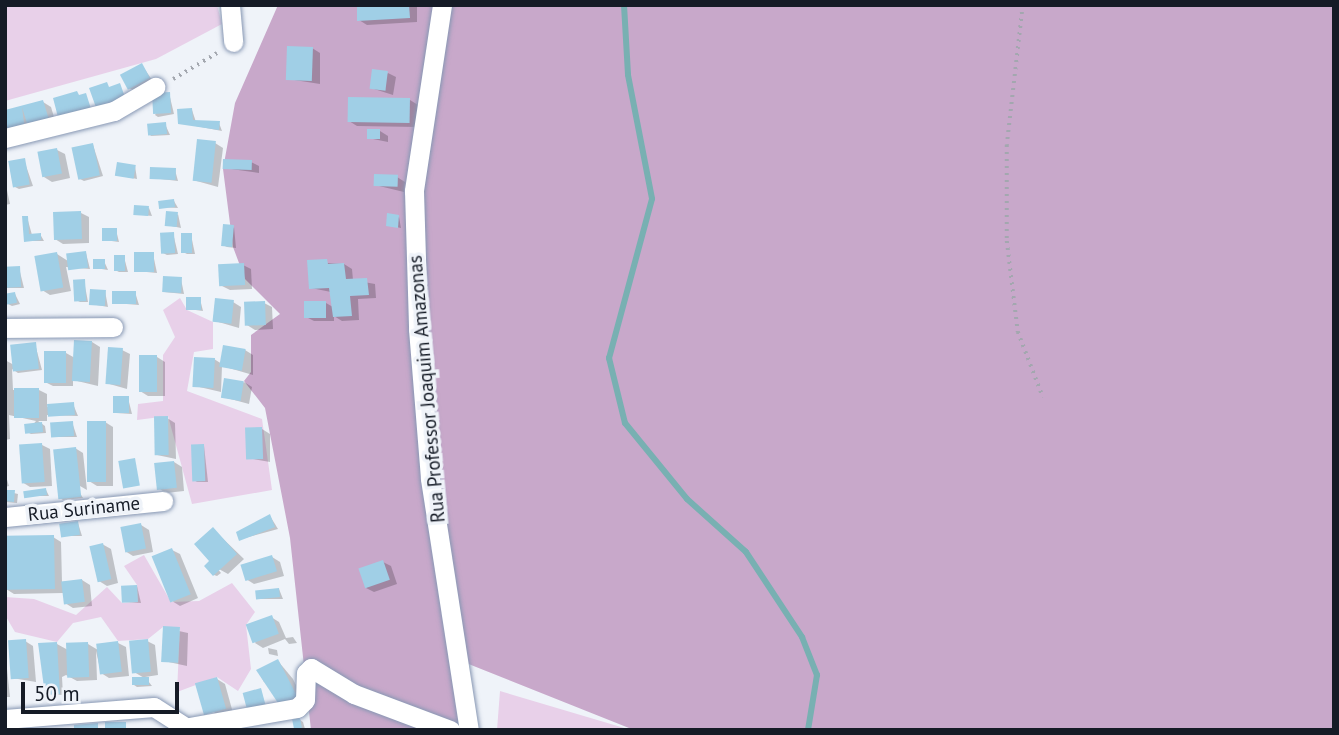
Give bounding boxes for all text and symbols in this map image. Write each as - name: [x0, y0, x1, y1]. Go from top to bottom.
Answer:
- street label: Rua Professor Joaquim Amazonas: [404, 254, 450, 524]
- street label: Rua Suriname: [27, 492, 141, 526]
- scale bar: [24, 668, 182, 712]
- text: 50 m: [34, 680, 80, 707]

